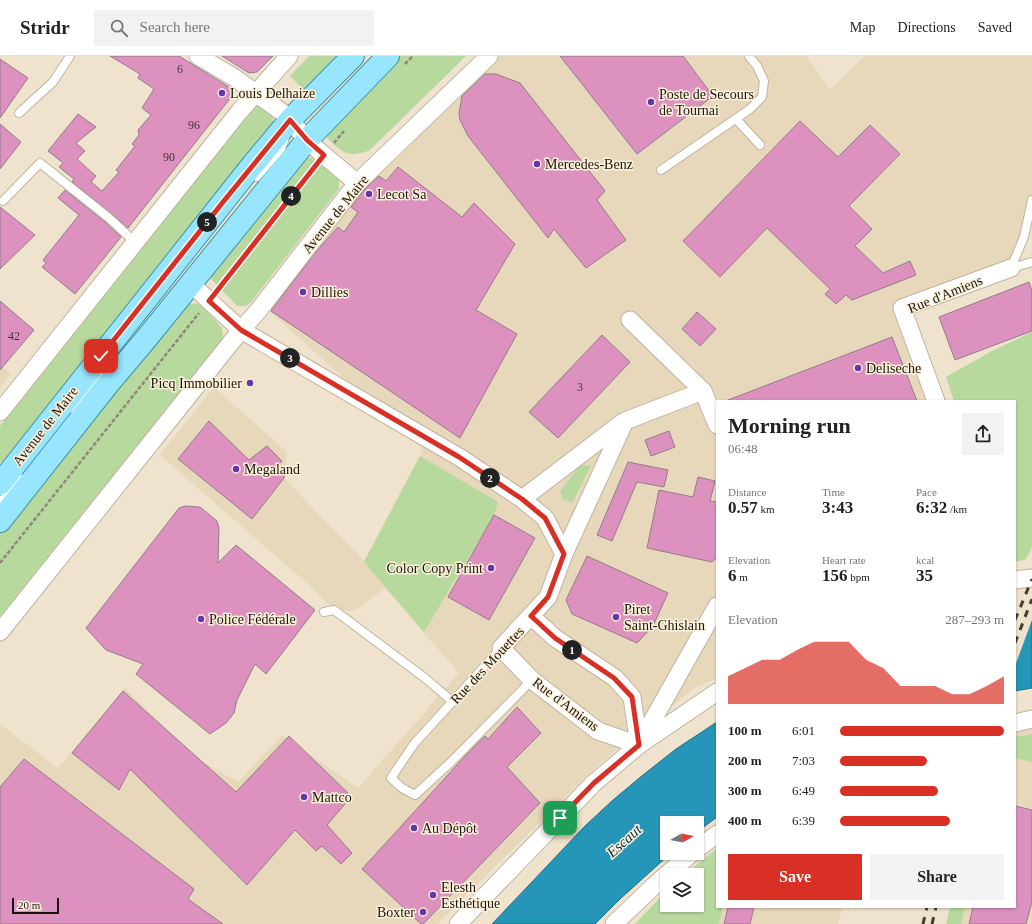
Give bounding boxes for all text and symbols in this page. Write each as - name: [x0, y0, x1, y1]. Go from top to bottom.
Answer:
- search box: [94, 10, 374, 46]
- text: Stridr: [20, 17, 70, 38]
- icon: search: [108, 17, 130, 39]
- text: Search here: [140, 19, 210, 35]
- text: Map: [850, 20, 875, 35]
- text: Directions: [897, 20, 956, 35]
- text: Saved: [978, 20, 1012, 35]
- house number: 6: [177, 62, 183, 76]
- place label: Louis Delhaize: [230, 86, 315, 101]
- place label: Poste de Secours de Tournai: [659, 87, 754, 118]
- marker: Louis Delhaize: [217, 88, 227, 98]
- marker: Poste de Secours de Tournai: [646, 97, 656, 107]
- house number: 96: [188, 118, 200, 132]
- house number: 90: [163, 150, 175, 164]
- place label: Mercedes-Benz: [545, 157, 633, 172]
- marker: Mercedes-Benz: [532, 159, 542, 169]
- street label: Avenue de Maire: [299, 172, 371, 256]
- pin: 4: [281, 186, 301, 206]
- place label: Lecot Sa: [377, 187, 427, 202]
- marker: Lecot Sa: [364, 189, 374, 199]
- text: 4: [288, 190, 294, 202]
- pin: 5: [197, 212, 217, 232]
- text: 5: [204, 216, 210, 228]
- street label: Rue d'Amiens: [906, 273, 985, 316]
- place label: Dillies: [311, 285, 348, 300]
- marker: Dillies: [298, 287, 308, 297]
- house number: 42: [8, 329, 20, 343]
- pin: [84, 339, 118, 373]
- icon: check: [90, 345, 112, 367]
- pin: 3: [280, 348, 300, 368]
- text: 3: [287, 352, 293, 364]
- place label: Deliseche: [866, 361, 921, 376]
- marker: Deliseche: [853, 363, 863, 373]
- place label: Picq Immobilier: [151, 376, 242, 391]
- marker: Picq Immobilier: [245, 378, 255, 388]
- house number: 3: [577, 380, 583, 394]
- street label: Avenue de Maire: [10, 384, 81, 469]
- text: Morning run: [728, 413, 851, 438]
- button: share: [962, 413, 1004, 455]
- text: 06:48: [728, 441, 758, 456]
- place label: Megaland: [244, 462, 300, 477]
- marker: Megaland: [231, 464, 241, 474]
- pin: 2: [480, 468, 500, 488]
- text: 2: [487, 472, 493, 484]
- text: Distance: [728, 486, 766, 498]
- text: Time: [822, 486, 845, 498]
- text: Pace: [916, 486, 937, 498]
- text: 0.57: [728, 498, 758, 517]
- text: 3:43: [822, 498, 853, 517]
- text: 6:32: [916, 498, 947, 517]
- text: km: [758, 503, 775, 515]
- text: /km: [947, 503, 967, 515]
- text: Elevation: [728, 554, 770, 566]
- text: Heart rate: [822, 554, 866, 566]
- text: kcal: [916, 554, 934, 566]
- place label: Color Copy Print: [387, 561, 483, 576]
- marker: Color Copy Print: [486, 563, 496, 573]
- text: 6: [728, 566, 737, 585]
- text: 156: [822, 566, 848, 585]
- text: 35: [916, 566, 933, 585]
- text: m: [737, 571, 748, 583]
- text: bpm: [848, 571, 870, 583]
- place label: Piret Saint-Ghislain: [624, 602, 705, 633]
- place label: Police Fédérale: [209, 612, 296, 627]
- marker: Piret Saint-Ghislain: [611, 612, 621, 622]
- text: Elevation: [728, 612, 778, 627]
- text: 287–293 m: [945, 612, 1004, 627]
- marker: Police Fédérale: [196, 614, 206, 624]
- street label: Rue des Mouettes: [448, 624, 527, 707]
- pin: 1: [562, 640, 582, 660]
- text: 1: [569, 644, 575, 656]
- street label: Rue d'Amiens: [530, 675, 602, 734]
- text: 100 m: [728, 723, 762, 738]
- text: 6:01: [792, 723, 815, 738]
- text: 200 m: [728, 753, 762, 768]
- text: 7:03: [792, 753, 815, 768]
- text: 300 m: [728, 783, 762, 798]
- text: 6:49: [792, 783, 815, 798]
- place label: Mattco: [312, 790, 352, 805]
- marker: Mattco: [299, 792, 309, 802]
- pin: [543, 801, 577, 835]
- icon: arrive: [549, 807, 571, 829]
- text: 400 m: [728, 813, 762, 828]
- text: 6:39: [792, 813, 815, 828]
- north arrow: [660, 816, 704, 860]
- map controls: [660, 816, 704, 912]
- place label: Au Dépôt: [422, 821, 477, 836]
- water label: Escaut: [603, 821, 645, 861]
- marker: Au Dépôt: [409, 823, 419, 833]
- button: Save: [728, 854, 862, 900]
- button: Share: [870, 854, 1004, 900]
- button: layers: [660, 868, 704, 912]
- place label: Elesth Esthétique: [441, 880, 500, 911]
- marker: Elesth Esthétique: [428, 890, 438, 900]
- scale bar: [12, 896, 59, 915]
- text: 20 m: [18, 899, 40, 911]
- place label: Boxter: [377, 905, 415, 920]
- marker: Boxter: [418, 907, 428, 917]

